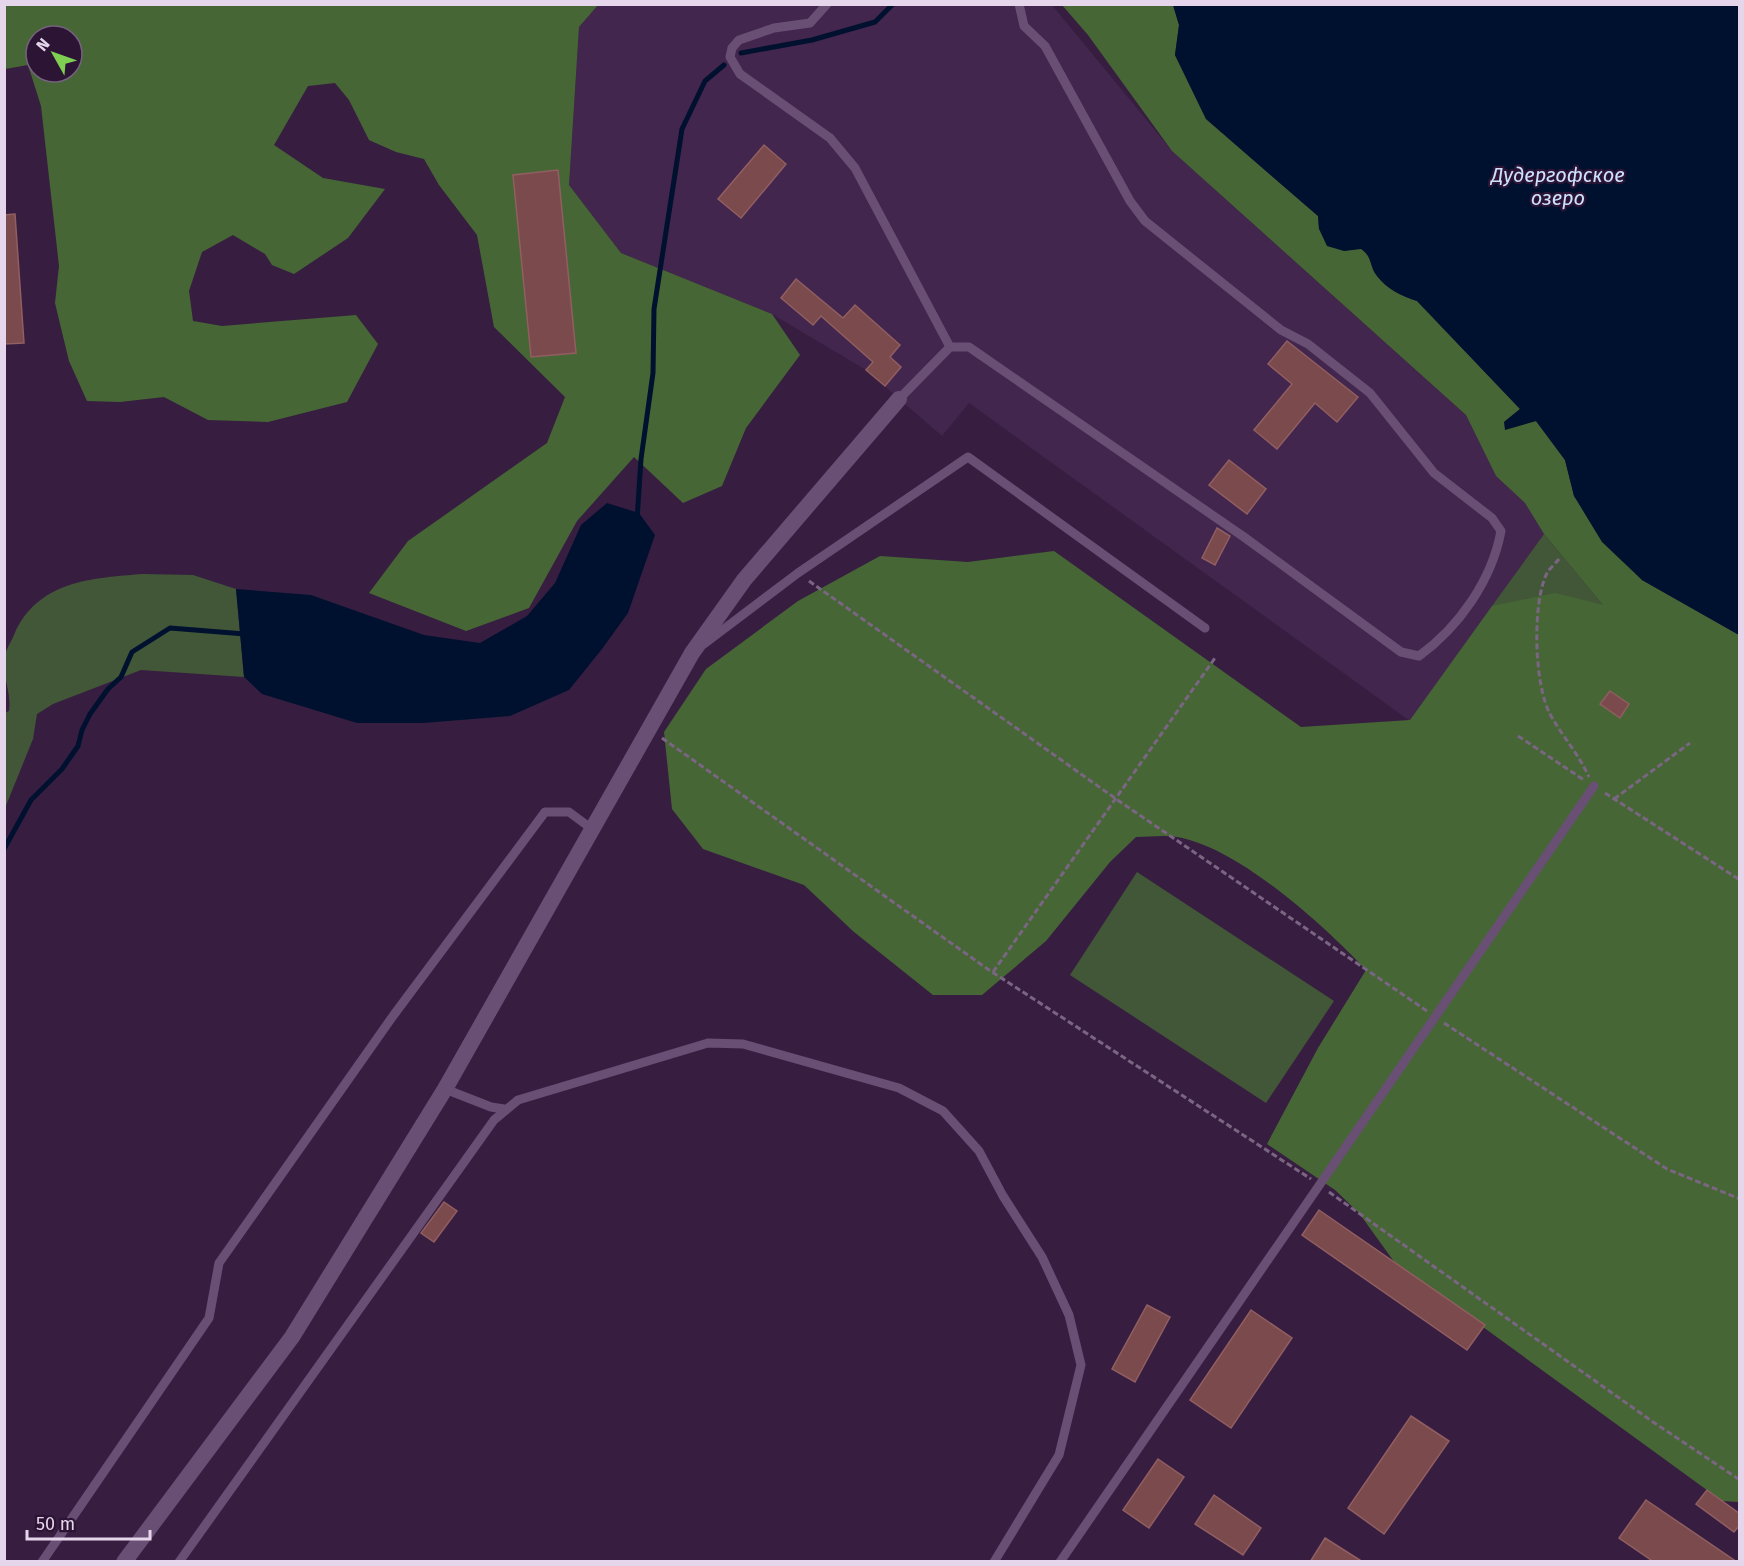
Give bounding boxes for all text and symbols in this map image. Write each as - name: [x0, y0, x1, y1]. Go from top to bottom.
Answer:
- north arrow: [24, 24, 84, 84]
- text: N: [32, 35, 54, 55]
- water label: Дудергофское озеро: [1489, 163, 1625, 210]
- scale bar: [27, 1503, 150, 1541]
- text: 50 m: [36, 1513, 75, 1535]

